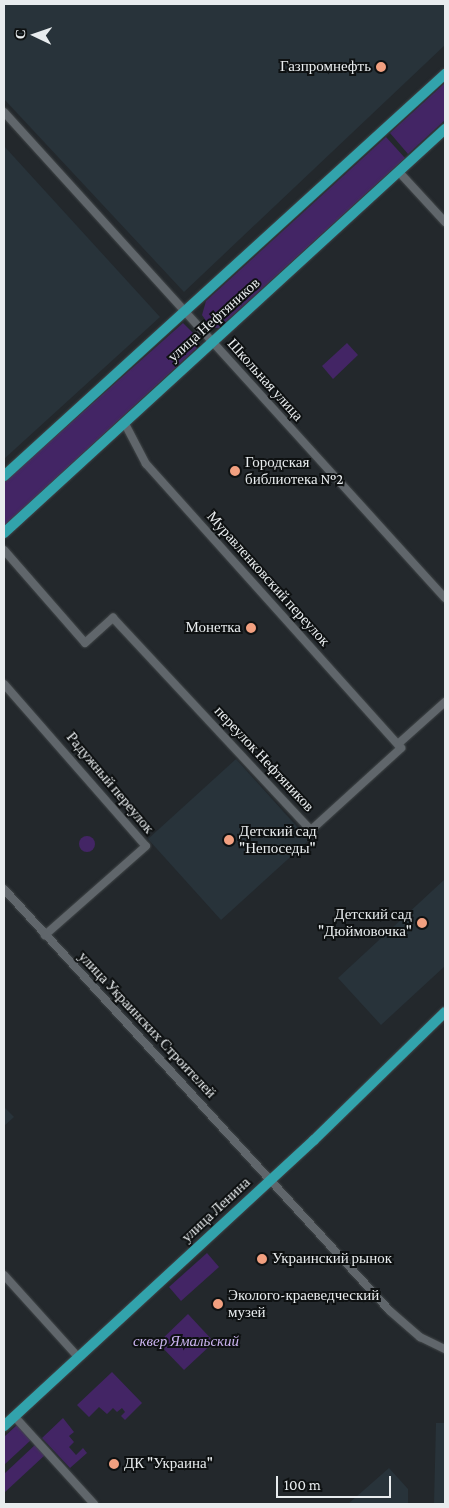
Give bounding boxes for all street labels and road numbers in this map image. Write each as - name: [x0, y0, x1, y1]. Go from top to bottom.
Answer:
- street label: улица Нефтяников: [164, 274, 264, 366]
- street label: Школьная улица: [223, 335, 307, 425]
- street label: Муравленковский переулок: [203, 508, 333, 650]
- street label: переулок Нефтяников: [210, 702, 318, 816]
- street label: Радужный переулок: [62, 729, 158, 837]
- street label: улица Украинских Строителей: [74, 948, 220, 1102]
- street label: улица Ленина: [178, 1174, 254, 1246]

